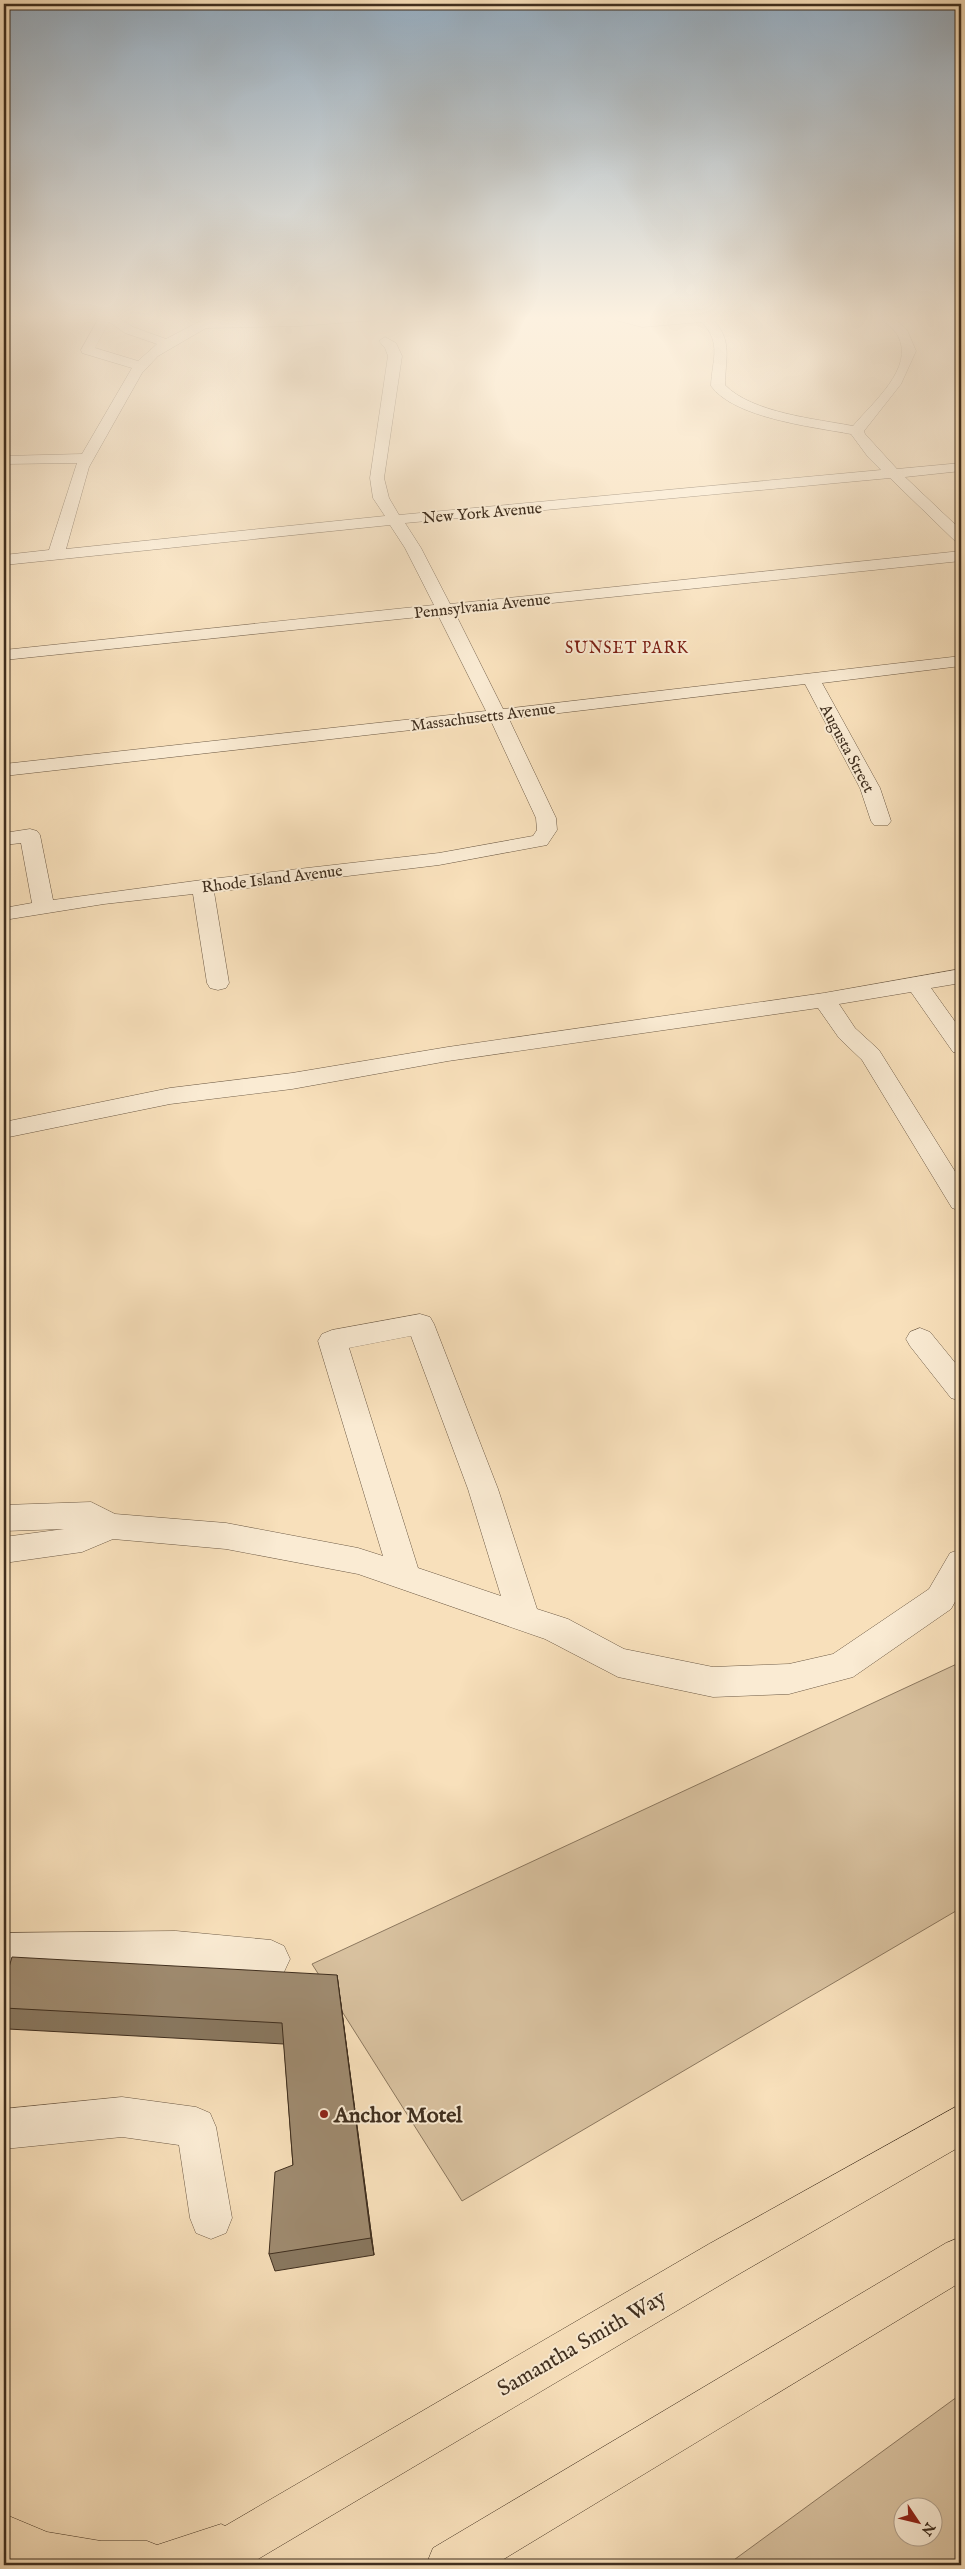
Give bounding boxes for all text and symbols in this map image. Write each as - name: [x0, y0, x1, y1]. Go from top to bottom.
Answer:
- street label: New York Avenue: [422, 499, 543, 529]
- street label: Pennsylvania Avenue: [413, 590, 551, 624]
- district label: SUNSET PARK: [565, 639, 689, 659]
- street label: Massachusetts Avenue: [410, 699, 557, 737]
- street label: Augusta Street: [814, 700, 878, 797]
- street label: Rhode Island Avenue: [201, 861, 344, 899]
- place label: Anchor Motel: [333, 2102, 463, 2130]
- marker: Anchor Motel: [318, 2108, 330, 2120]
- street label: Samantha Smith Way: [493, 2284, 672, 2403]
- north arrow: [892, 2496, 942, 2546]
- text: N: [917, 2518, 939, 2539]

